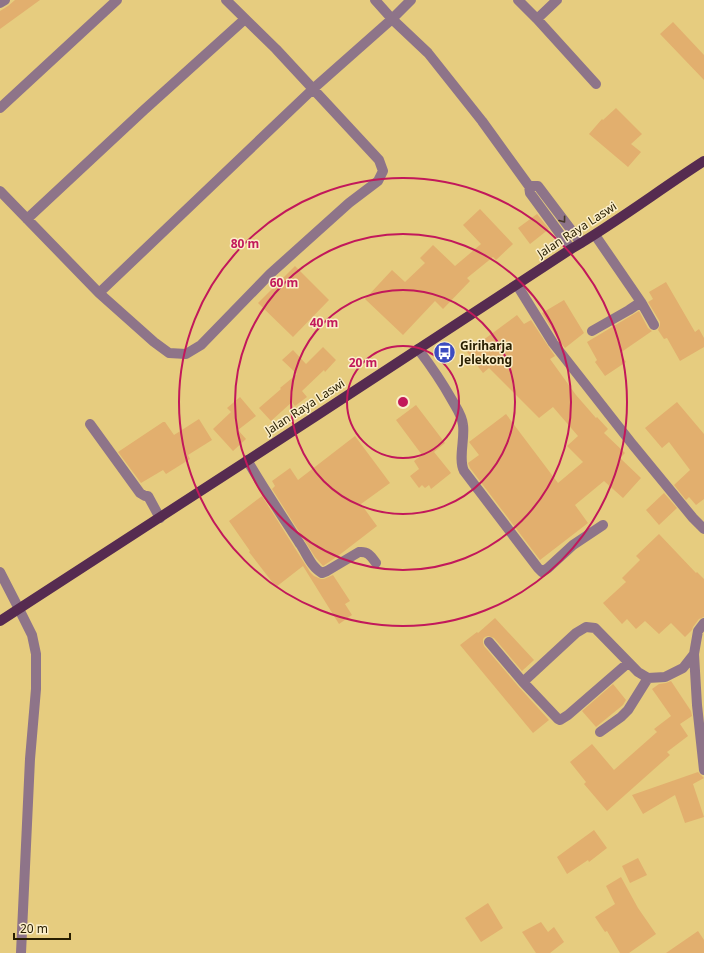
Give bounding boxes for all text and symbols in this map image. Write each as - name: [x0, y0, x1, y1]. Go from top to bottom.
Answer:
- street label: Jalan Raya Laswi: [533, 197, 620, 262]
- one-way arrow: [559, 215, 566, 222]
- text: 80 m: [231, 235, 259, 252]
- text: 60 m: [270, 274, 298, 291]
- text: 40 m: [310, 314, 338, 331]
- place label: Giriharja Jelekong: [459, 337, 512, 368]
- bus stop icon: Giriharja Jelekong: [432, 340, 458, 366]
- text: 20 m: [349, 354, 377, 371]
- street label: Jalan Raya Laswi: [261, 374, 348, 439]
- centre of rings: [396, 395, 410, 409]
- scale bar: [14, 915, 70, 941]
- text: 20 m: [20, 920, 48, 937]

